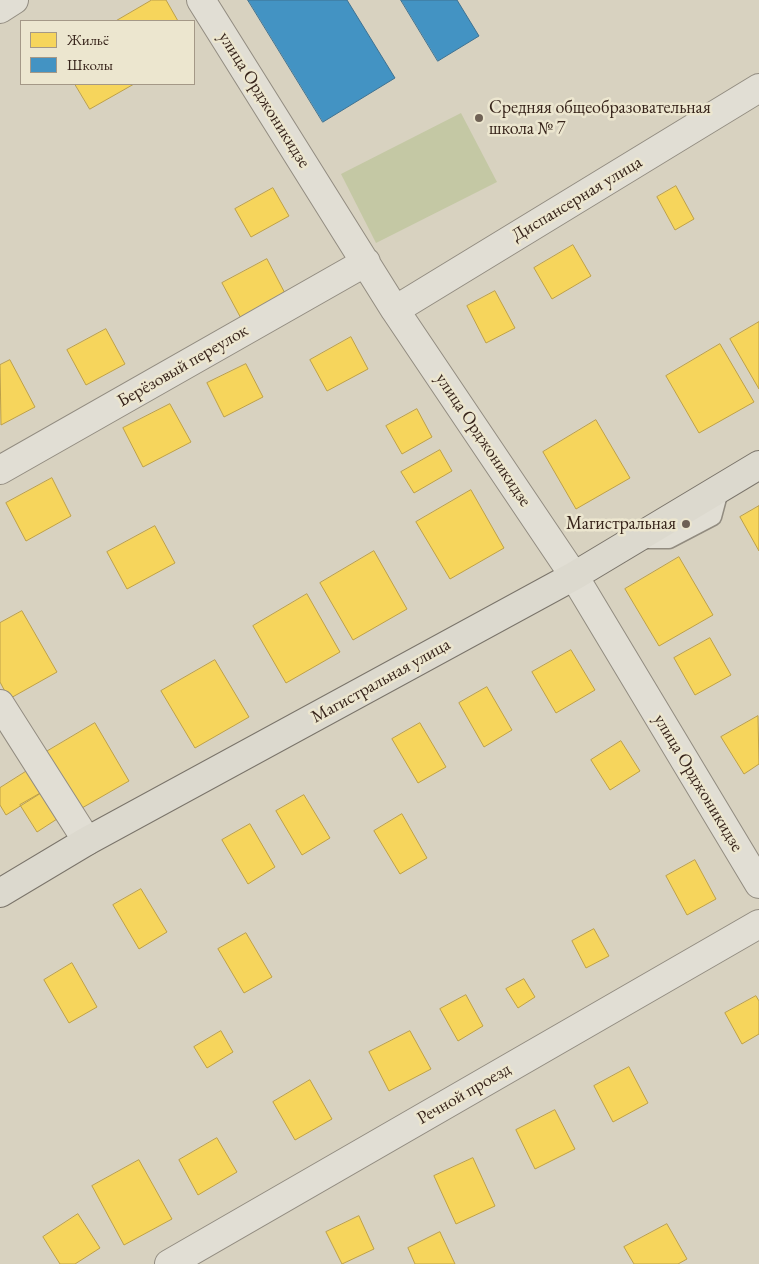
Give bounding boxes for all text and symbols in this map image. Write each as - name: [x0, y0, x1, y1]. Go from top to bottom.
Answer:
- legend: [20, 20, 195, 85]
- street label: улица Орджоникидзе: [213, 28, 315, 172]
- text: Жильё: [67, 30, 109, 49]
- text: Школы: [67, 55, 113, 74]
- place label: Средняя общеобразовательная школа № 7: [489, 97, 711, 140]
- marker: Средняя общеобразовательная школа № 7: [473, 112, 485, 124]
- street label: Диспансерная улица: [508, 152, 646, 246]
- street label: Берёзовый переулок: [114, 320, 252, 412]
- street label: улица Орджоникидзе: [430, 369, 536, 511]
- place label: Магистральная: [566, 513, 676, 535]
- marker: Магистральная: [680, 518, 692, 530]
- street label: Магистральная улица: [308, 634, 454, 728]
- street label: улица Орджоникидзе: [648, 710, 748, 856]
- street label: Речной проезд: [413, 1058, 515, 1130]

